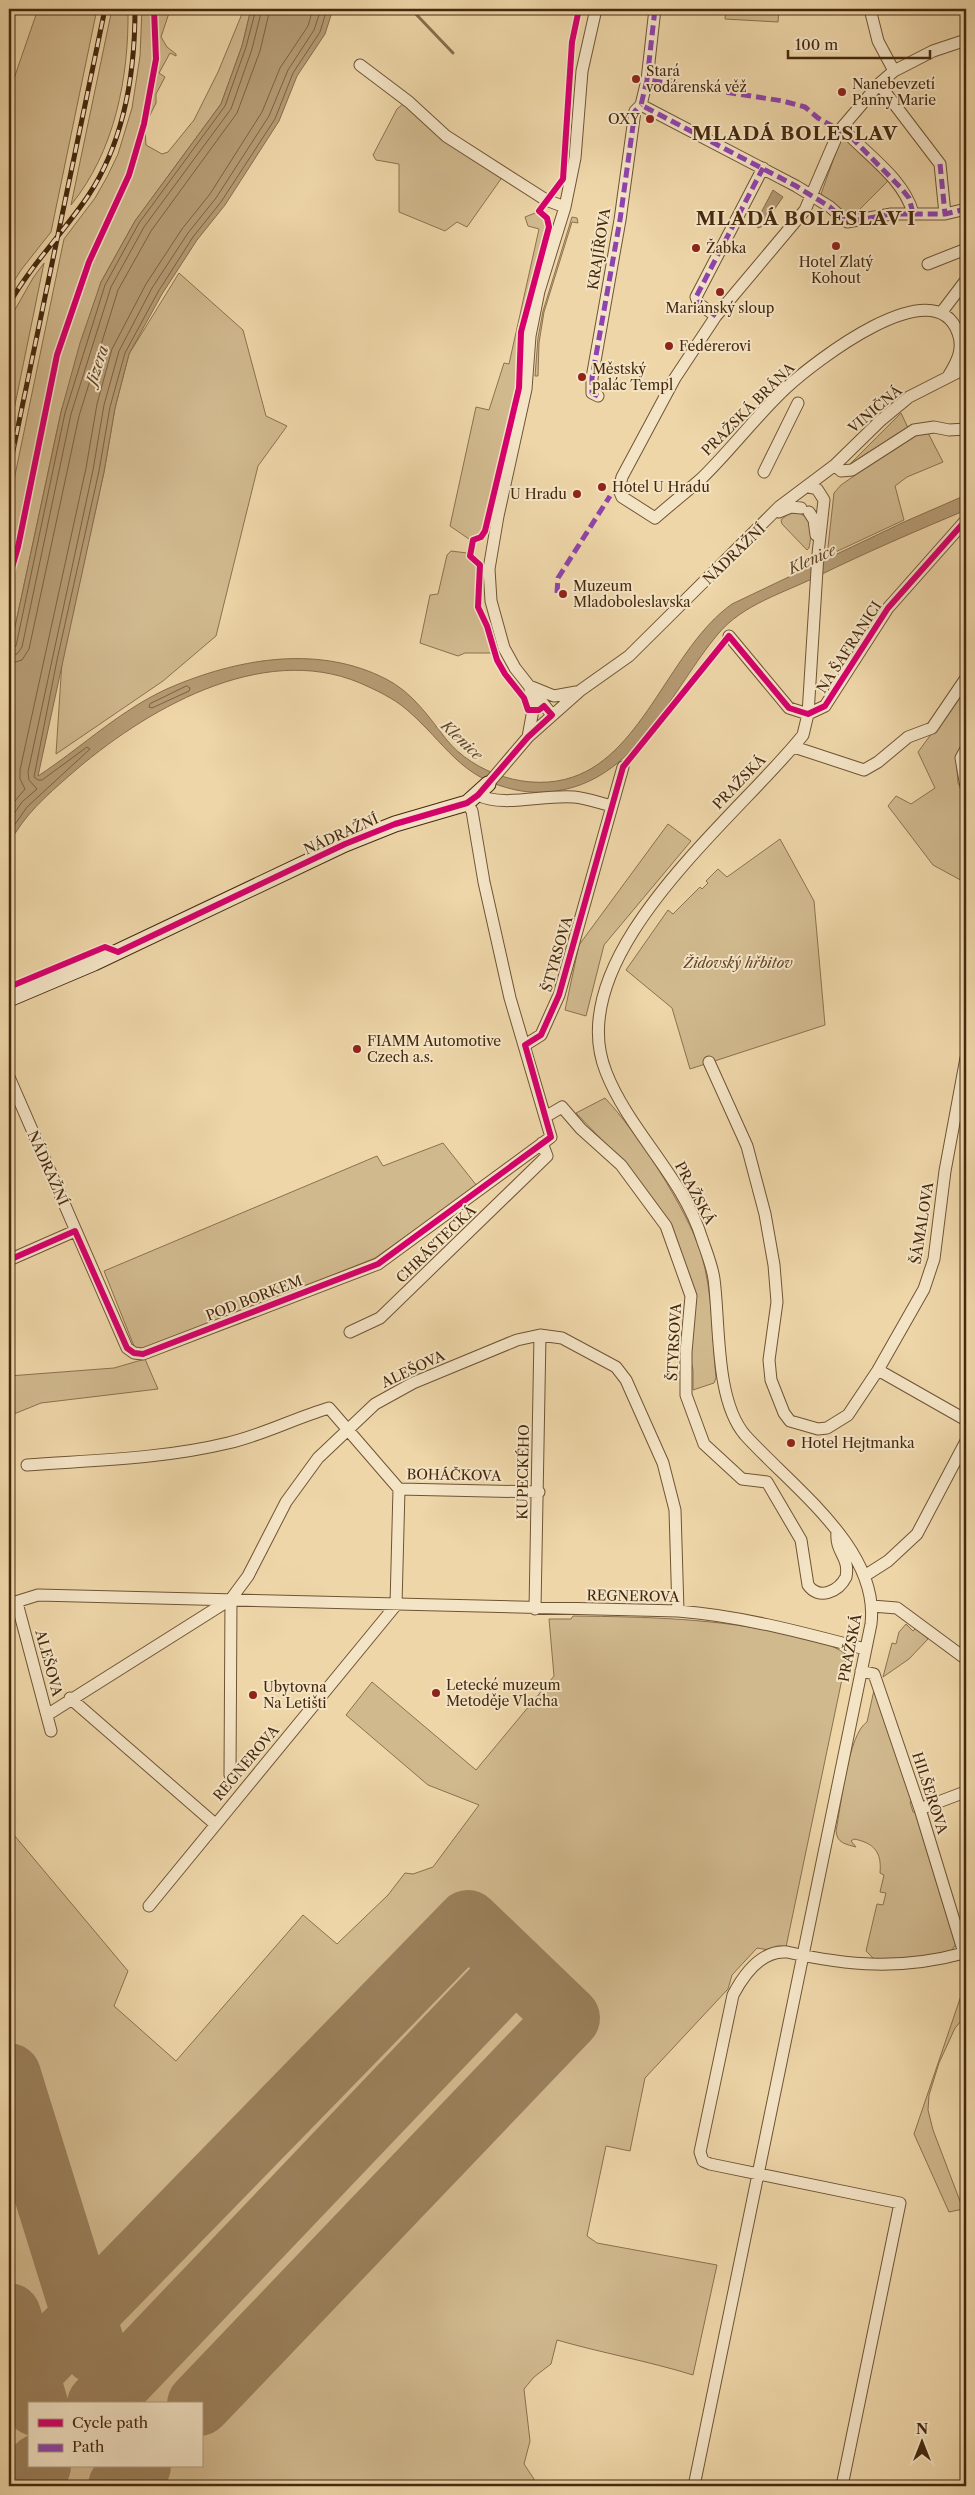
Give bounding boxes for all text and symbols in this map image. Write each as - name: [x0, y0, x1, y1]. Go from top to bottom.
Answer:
- scale bar: [788, 28, 930, 60]
- text: 100 m: [795, 35, 838, 54]
- place label: Stará vodárenská věž: [645, 62, 747, 96]
- marker: Stará vodárenská věž: [630, 73, 642, 85]
- place label: Nanebevzetí Panny Marie: [852, 75, 936, 109]
- marker: Nanebevzetí Panny Marie: [836, 86, 848, 98]
- place label: OXY: [608, 110, 641, 128]
- marker: OXY: [644, 113, 656, 125]
- district label: MLADÁ BOLESLAV: [692, 122, 899, 145]
- street label: KRAJÍŘOVA: [583, 206, 614, 291]
- district label: MLADÁ BOLESLAV I: [696, 207, 916, 230]
- place label: Žabka: [706, 238, 747, 257]
- marker: Hotel Zlatý Kohout: [830, 240, 842, 252]
- marker: Žabka: [690, 242, 702, 254]
- place label: Hotel Zlatý Kohout: [799, 253, 874, 287]
- marker: Mariánský sloup: [714, 286, 726, 298]
- place label: Mariánský sloup: [666, 299, 774, 317]
- place label: Federerovi: [679, 337, 751, 355]
- marker: Federerovi: [663, 340, 675, 352]
- water label: Jizera: [81, 343, 112, 391]
- street label: PRAŽSKÁ BRÁNA: [697, 358, 799, 459]
- place label: Městský palác Templ: [592, 360, 673, 394]
- marker: Městský palác Templ: [576, 371, 588, 383]
- street label: VINIČNÁ: [843, 380, 906, 437]
- place label: Hotel U Hradu: [612, 478, 710, 496]
- marker: Hotel U Hradu: [596, 481, 608, 493]
- place label: U Hradu: [510, 485, 567, 503]
- marker: U Hradu: [571, 488, 583, 500]
- street label: NÁDRAŽNÍ: [698, 519, 769, 588]
- water label: Klenice: [784, 540, 839, 578]
- place label: Muzeum Mladoboleslavska: [573, 577, 691, 611]
- marker: Muzeum Mladoboleslavska: [557, 588, 569, 600]
- street label: NA ŠAFRANICI: [812, 597, 885, 696]
- water label: Klenice: [436, 715, 487, 765]
- street label: PRAŽSKÁ: [708, 750, 770, 813]
- street label: NÁDRAŽNÍ: [300, 809, 381, 858]
- street label: ŠTYRSOVA: [537, 913, 577, 994]
- park label: Židovský hřbitov: [682, 953, 793, 972]
- place label: FIAMM Automotive Czech a.s.: [367, 1032, 501, 1066]
- marker: FIAMM Automotive Czech a.s.: [351, 1043, 363, 1055]
- street label: NÁDRAŽNÍ: [24, 1127, 73, 1208]
- street label: PRAŽSKÁ: [671, 1158, 720, 1228]
- street label: ŠÁMALOVA: [906, 1180, 937, 1265]
- street label: CHRÁSTECKÁ: [392, 1201, 480, 1287]
- street label: POD BORKEM: [203, 1271, 305, 1325]
- street label: ŠTYRSOVA: [662, 1302, 685, 1381]
- street label: ALEŠOVA: [377, 1345, 448, 1392]
- street label: KUPECKÉHO: [513, 1424, 533, 1520]
- place label: Hotel Hejtmanka: [801, 1434, 915, 1452]
- marker: Hotel Hejtmanka: [785, 1437, 797, 1449]
- street label: BOHÁČKOVA: [406, 1464, 502, 1485]
- street label: REGNEROVA: [586, 1586, 680, 1606]
- street label: PRAŽSKÁ: [834, 1612, 866, 1684]
- street label: ALEŠOVA: [31, 1627, 68, 1699]
- place label: Letecké muzeum Metoděje Vlacha: [446, 1676, 561, 1710]
- place label: Ubytovna Na Letišti: [263, 1678, 327, 1712]
- marker: Letecké muzeum Metoděje Vlacha: [430, 1687, 442, 1699]
- marker: Ubytovna Na Letišti: [247, 1689, 259, 1701]
- street label: REGNEROVA: [209, 1721, 283, 1804]
- street label: HILŠEROVA: [908, 1749, 953, 1837]
- legend: [28, 2402, 202, 2468]
- text: Cycle path: [72, 2413, 149, 2432]
- north arrow: [898, 2418, 948, 2468]
- text: N: [916, 2420, 928, 2438]
- text: Path: [72, 2437, 105, 2456]

